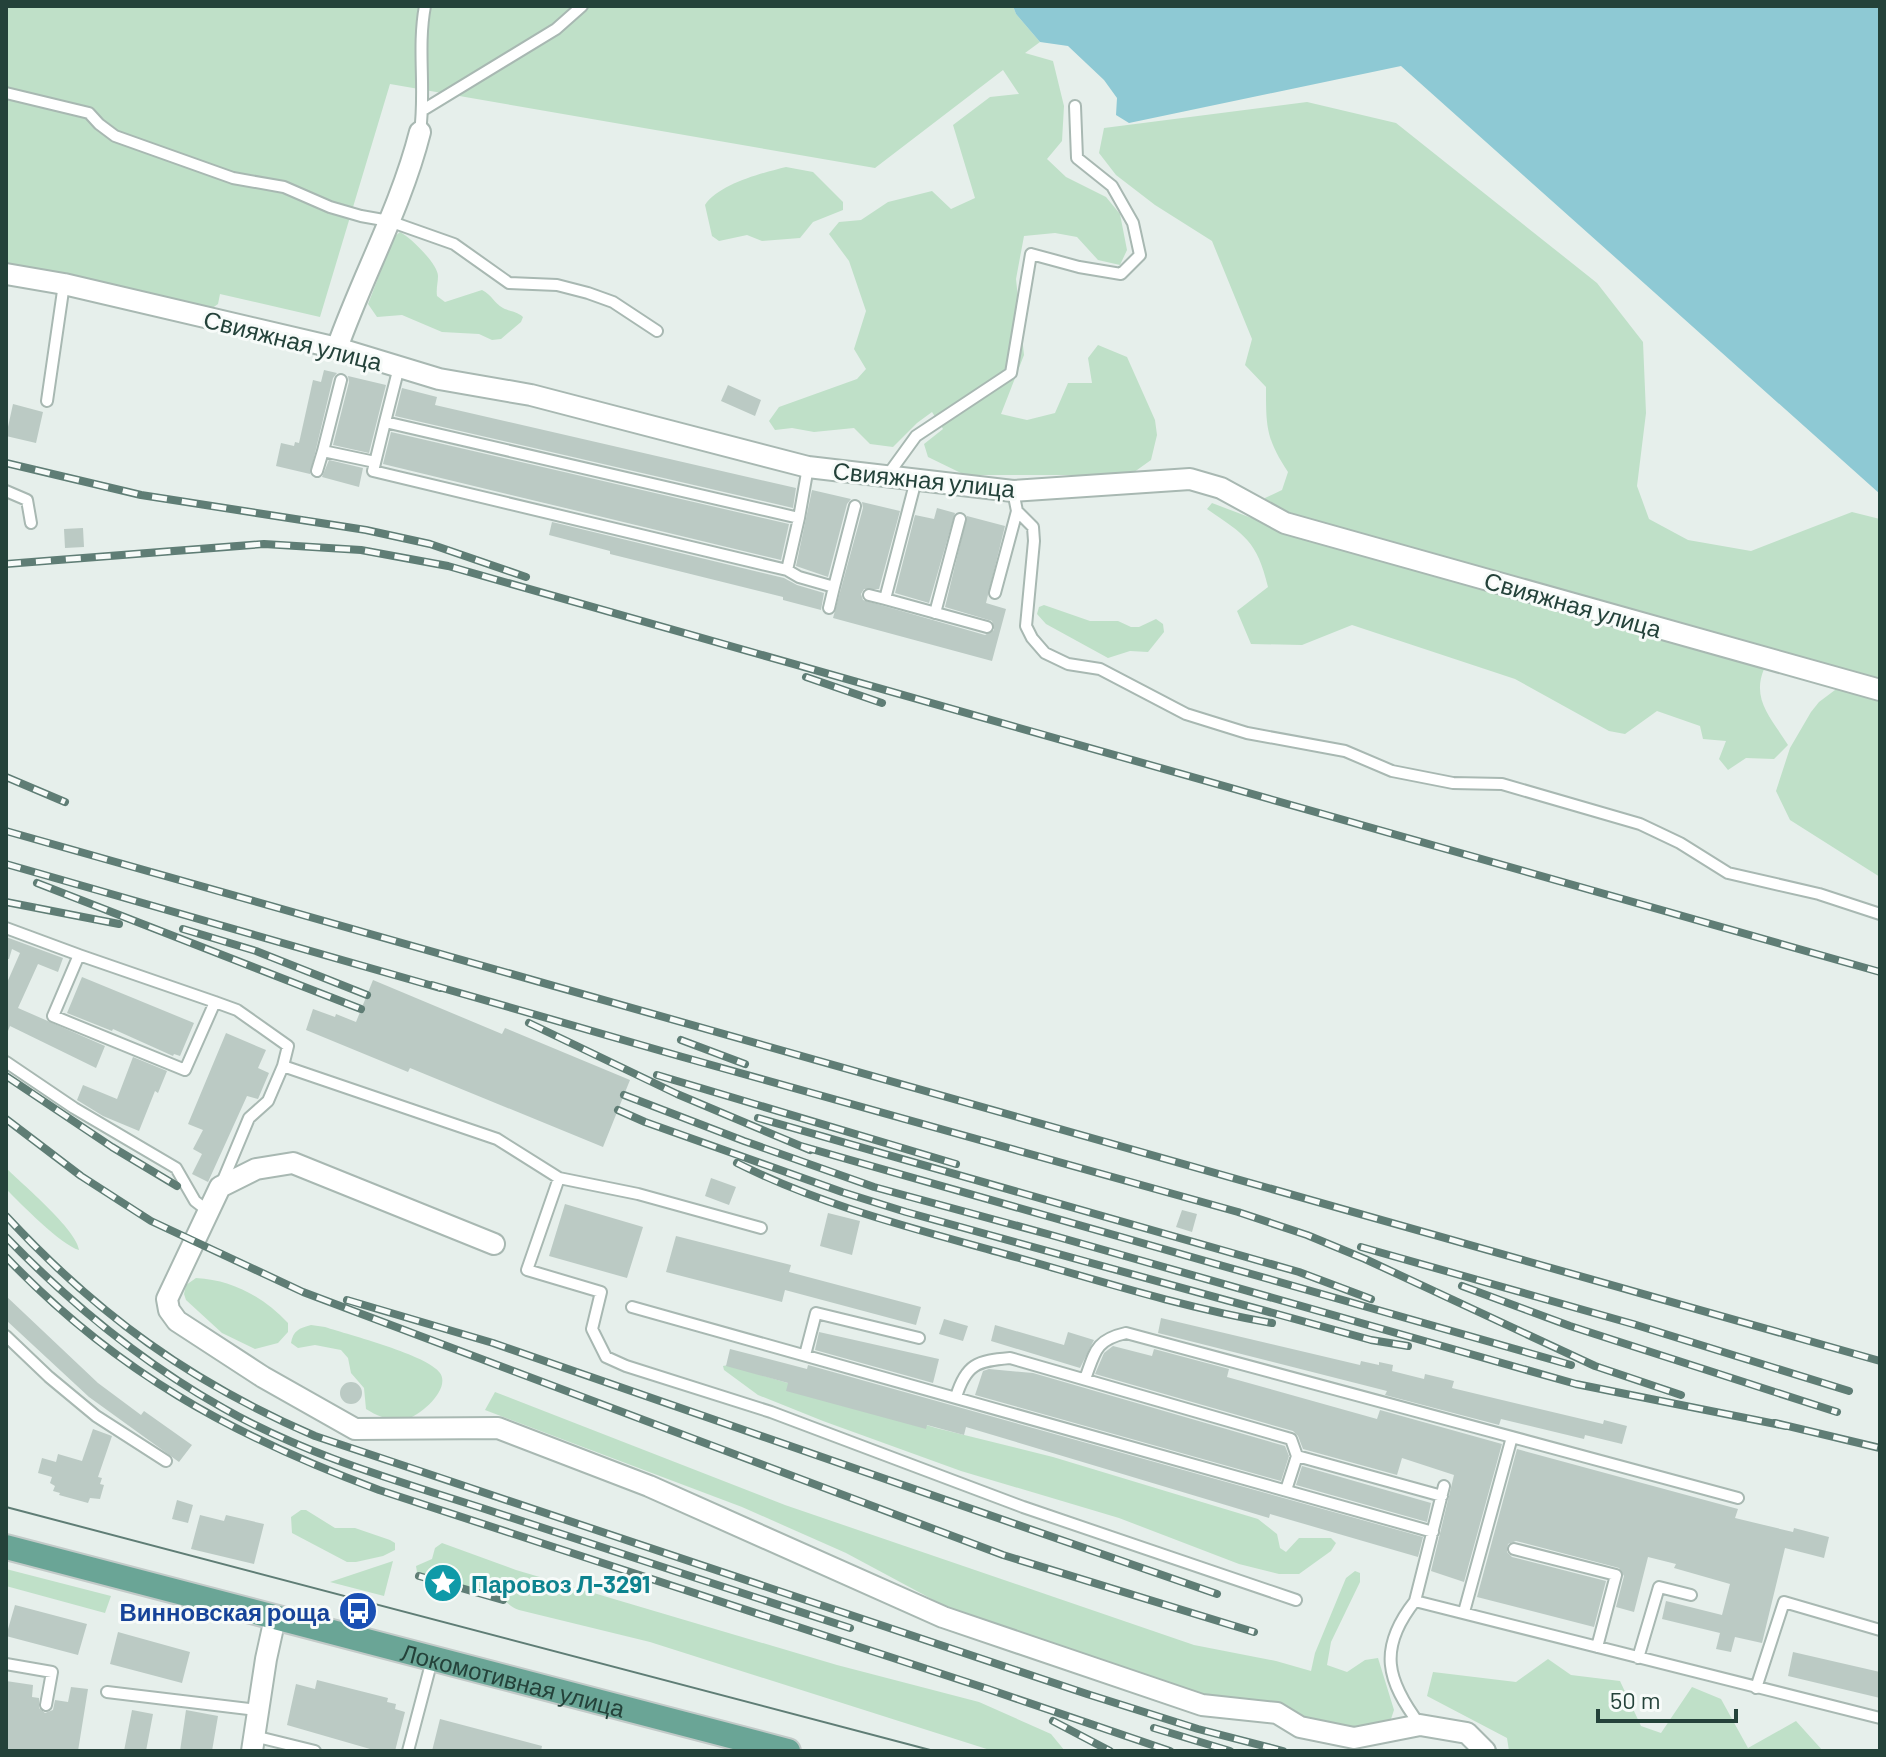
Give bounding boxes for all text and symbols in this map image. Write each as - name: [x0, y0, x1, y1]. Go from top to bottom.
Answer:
- street label: Свияжная улица: [201, 304, 386, 376]
- street label: Свияжная улица: [832, 455, 1017, 503]
- street label: Свияжная улица: [1481, 565, 1666, 643]
- place icon: Паровоз Л-3291: [422, 1562, 464, 1604]
- place label: Паровоз Л-3291: [471, 1569, 650, 1598]
- bus stop icon: Винновская роща: [337, 1590, 379, 1632]
- place label: Винновская роща: [119, 1597, 331, 1626]
- street label: Локомотивная улица: [398, 1636, 629, 1723]
- scale bar: [1598, 1673, 1736, 1723]
- text: 50 m: [1610, 1685, 1661, 1714]

